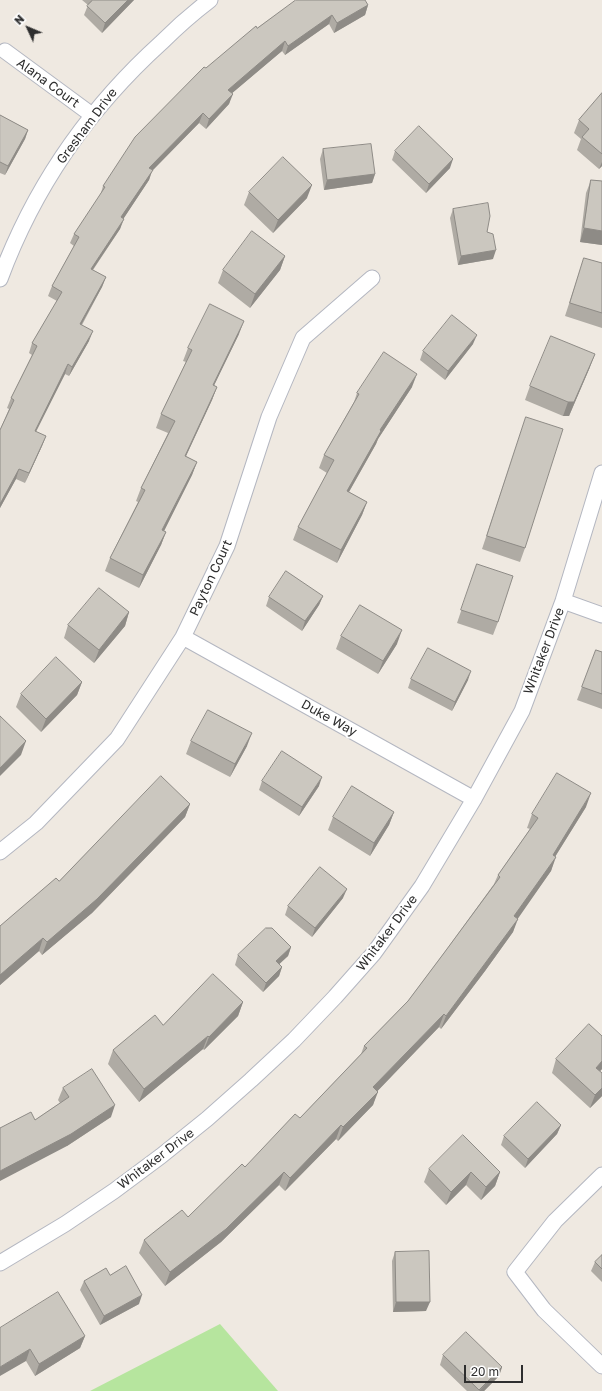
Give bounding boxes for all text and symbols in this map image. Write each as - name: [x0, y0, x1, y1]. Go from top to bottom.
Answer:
- north arrow: [8, 8, 48, 48]
- text: N: [11, 12, 27, 27]
- street label: Alana Court: [14, 55, 82, 111]
- street label: Gresham Drive: [53, 85, 121, 167]
- street label: Payton Court: [187, 537, 235, 619]
- street label: Whitaker Drive: [520, 605, 568, 697]
- street label: Duke Way: [298, 696, 360, 740]
- street label: Whitaker Drive: [353, 892, 421, 974]
- street label: Whitaker Drive: [115, 1125, 197, 1193]
- scale bar: [466, 1357, 525, 1383]
- text: 20 m: [471, 1364, 499, 1379]

